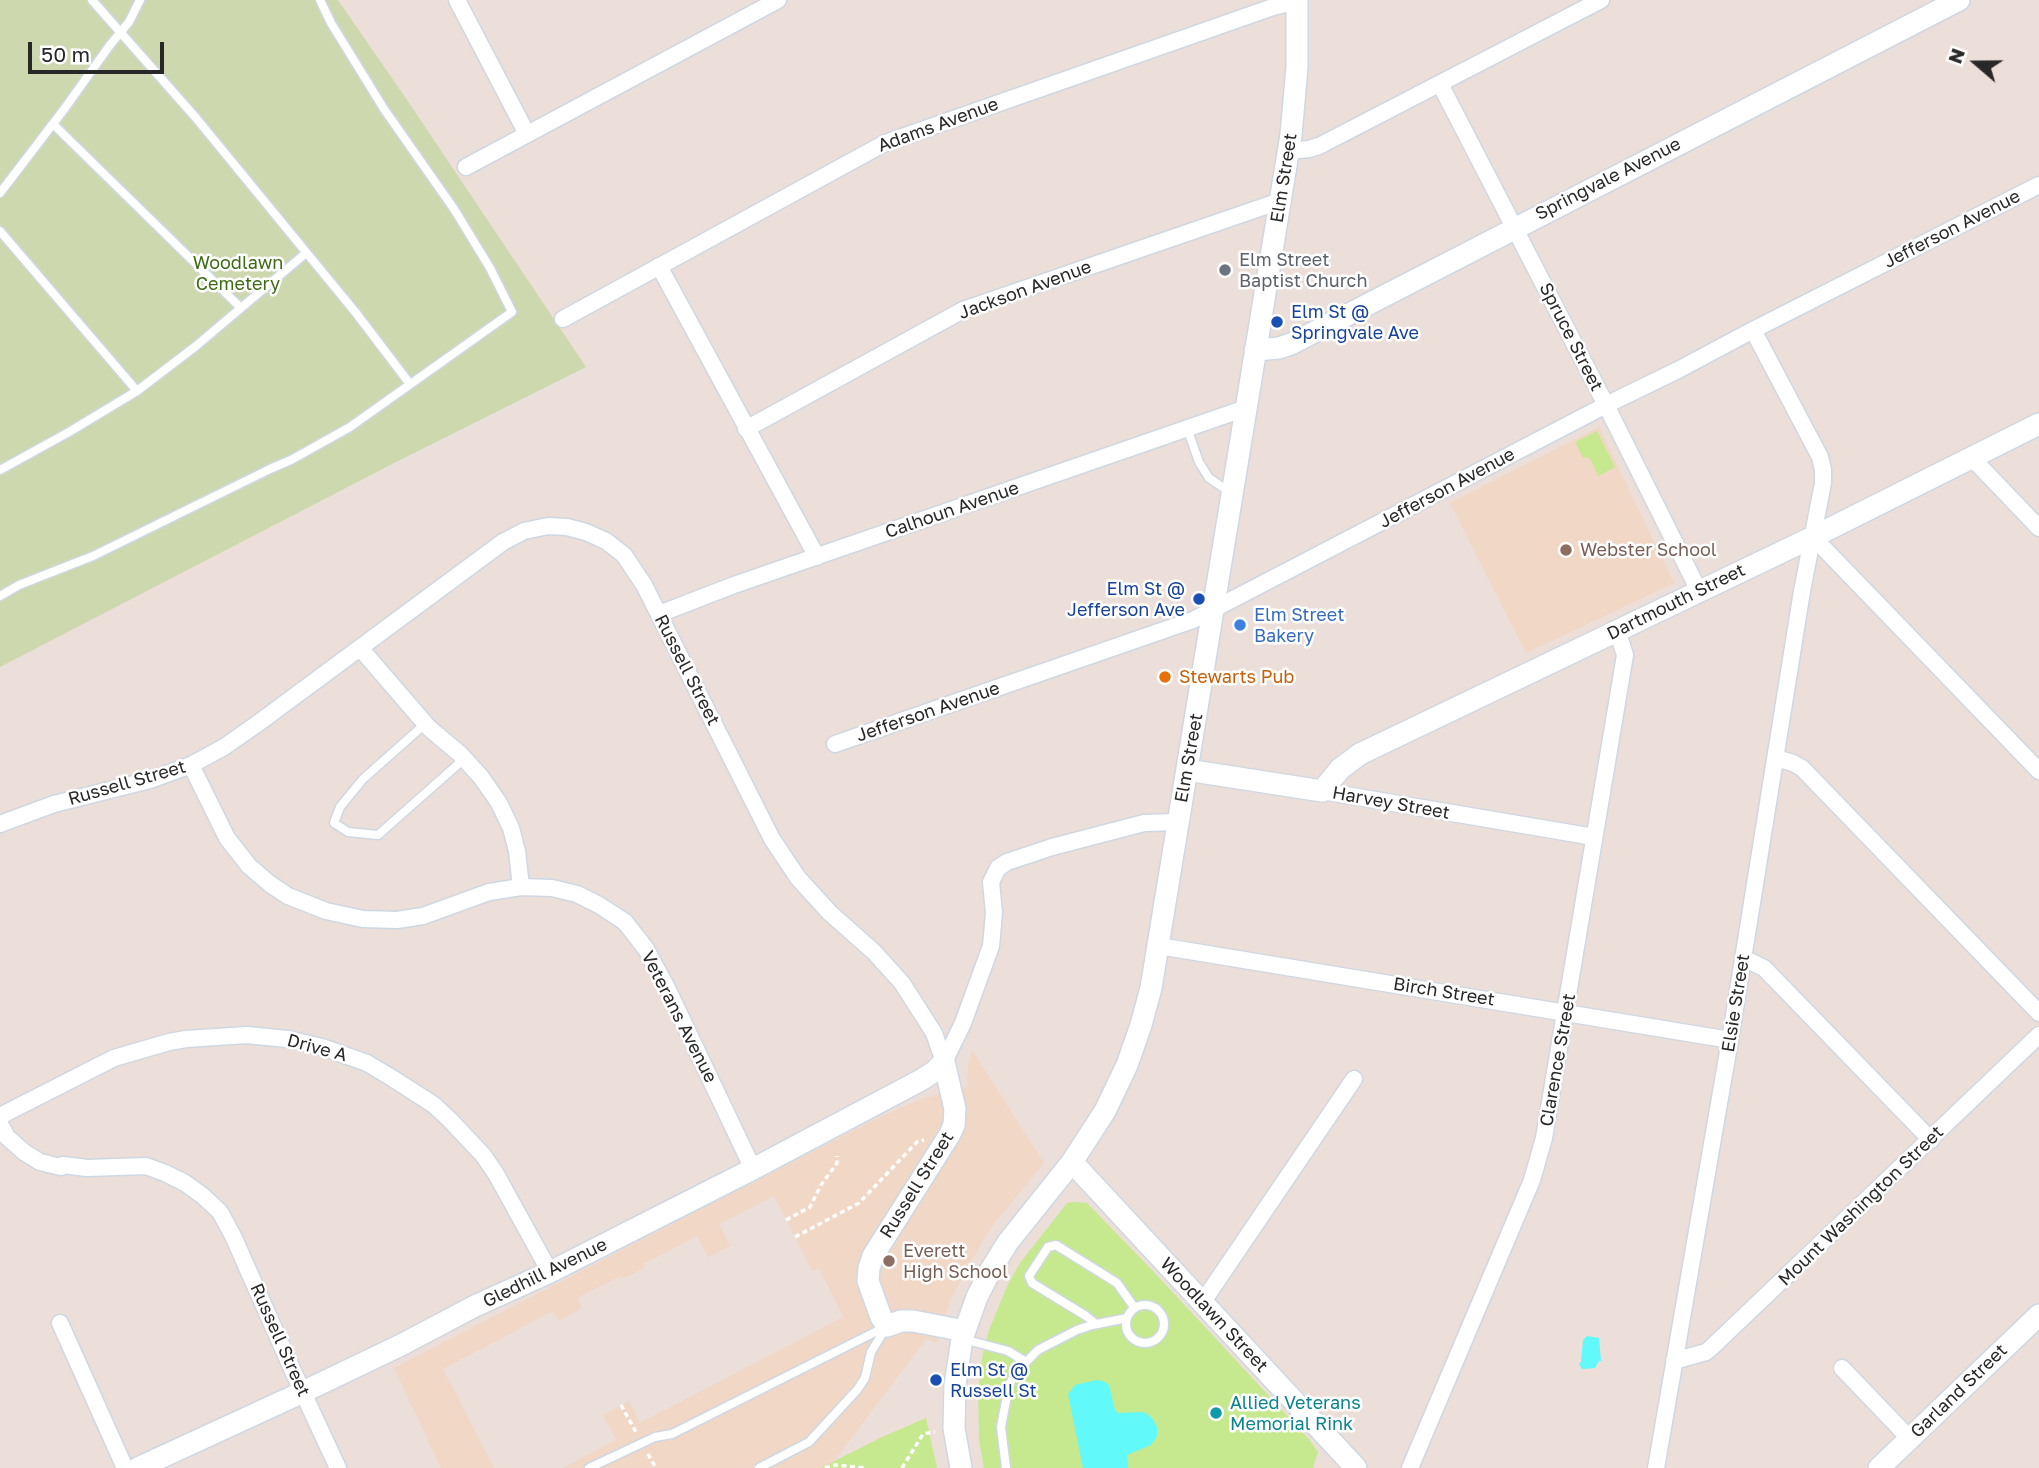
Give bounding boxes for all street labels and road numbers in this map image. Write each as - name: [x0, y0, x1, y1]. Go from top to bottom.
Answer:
- street label: Adams Avenue: [875, 93, 1001, 157]
- street label: Elm Street: [1266, 132, 1302, 224]
- street label: Springvale Avenue: [1532, 133, 1684, 225]
- street label: Jefferson Avenue: [1880, 185, 2024, 273]
- street label: Jackson Avenue: [956, 256, 1094, 324]
- street label: Spruce Street: [1534, 279, 1608, 395]
- street label: Jefferson Avenue: [1376, 443, 1518, 533]
- street label: Calhoun Avenue: [882, 477, 1022, 543]
- street label: Dartmouth Street: [1603, 559, 1749, 645]
- street label: Russell Street: [650, 611, 724, 729]
- street label: Jefferson Avenue: [853, 677, 1003, 747]
- street label: Elm Street: [1171, 712, 1207, 804]
- street label: Russell Street: [66, 756, 188, 810]
- street label: Harvey Street: [1330, 782, 1452, 824]
- street label: Veterans Avenue: [637, 948, 721, 1086]
- street label: Elsie Street: [1718, 952, 1754, 1054]
- street label: Birch Street: [1392, 973, 1496, 1011]
- street label: Clarence Street: [1536, 992, 1580, 1128]
- street label: Drive A: [285, 1030, 349, 1066]
- street label: Mount Washington Street: [1774, 1122, 1948, 1290]
- street label: Russell Street: [876, 1128, 958, 1242]
- street label: Gledhill Avenue: [479, 1234, 611, 1312]
- street label: Woodlawn Street: [1155, 1253, 1273, 1377]
- street label: Russell Street: [245, 1280, 315, 1400]
- street label: Garland Street: [1906, 1340, 2012, 1442]

